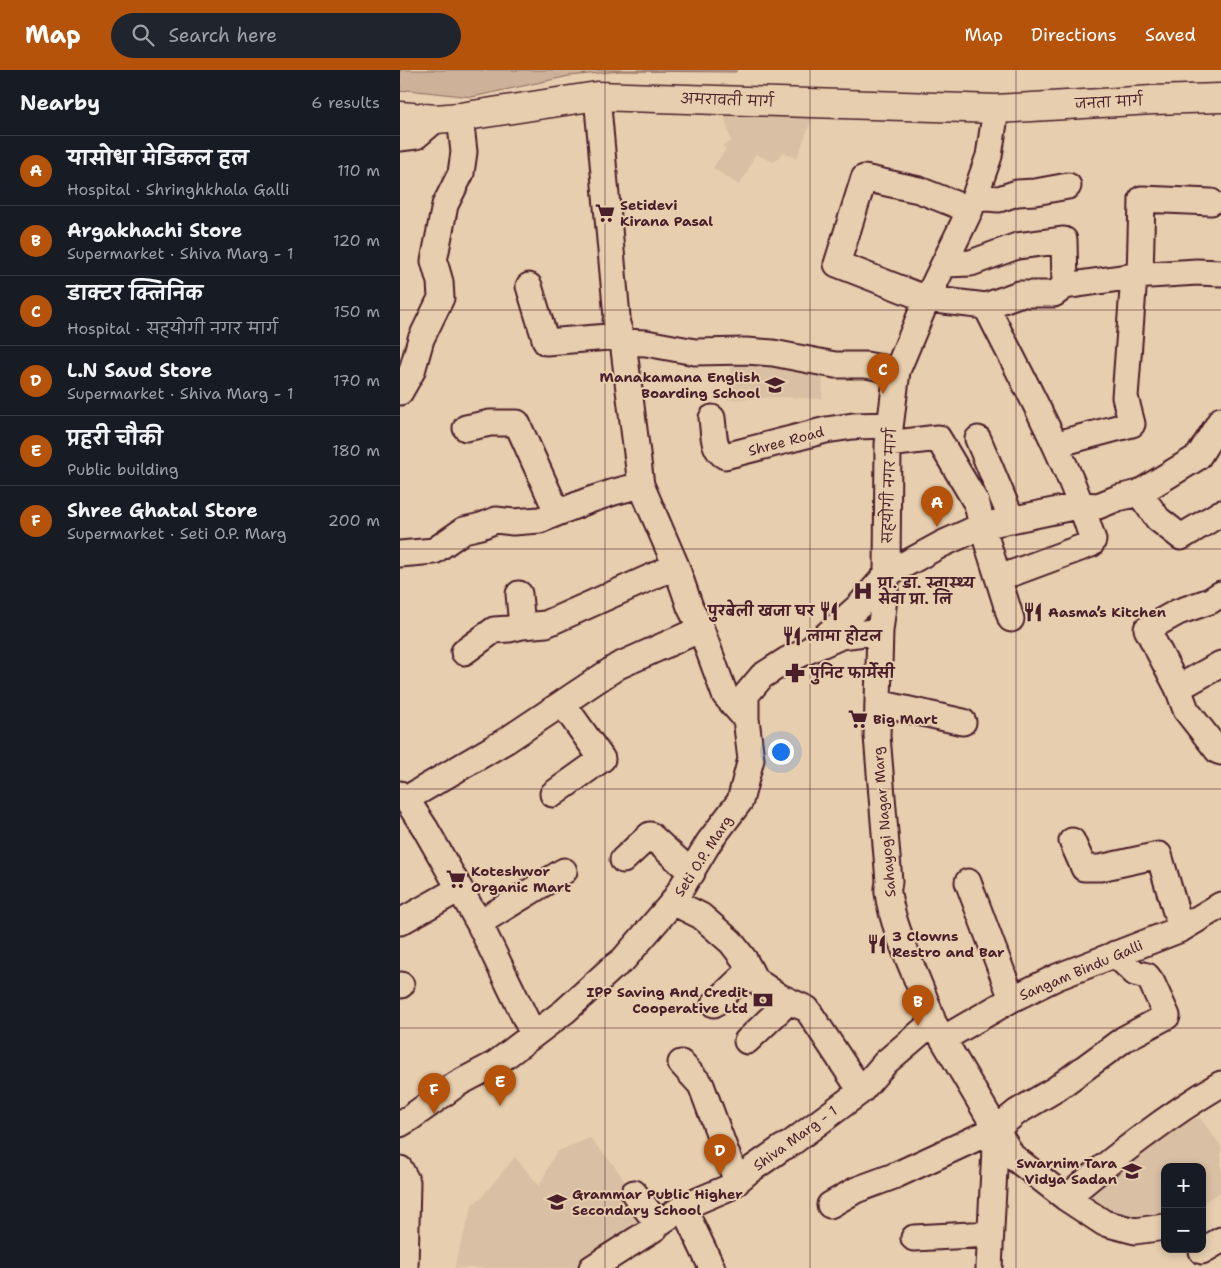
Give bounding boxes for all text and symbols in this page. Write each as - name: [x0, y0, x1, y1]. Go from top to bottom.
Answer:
- search box: [111, 13, 461, 58]
- text: Map: [25, 19, 81, 51]
- icon: search: [129, 21, 157, 49]
- text: Search here: [169, 23, 277, 48]
- text: Map: [965, 23, 1003, 47]
- text: Directions: [1031, 23, 1117, 47]
- text: Saved: [1145, 23, 1196, 47]
- street label: अमरावती मार्ग: [680, 87, 776, 111]
- text: Nearby: [20, 89, 100, 117]
- street label: जनता मार्ग: [1074, 89, 1145, 113]
- text: 6 results: [311, 92, 380, 113]
- text: यासोधा मेडिकल हल: [67, 146, 249, 171]
- text: A: [30, 160, 42, 181]
- text: 110 m: [337, 160, 380, 181]
- text: Hospital · Shringhkhala Galli: [67, 179, 290, 200]
- place label: Setidevi Kirana Pasal: [620, 196, 713, 230]
- supermarket icon: Setidevi Kirana Pasal: [594, 202, 616, 224]
- text: Argakhachi Store: [67, 218, 242, 243]
- text: B: [31, 230, 41, 251]
- text: 120 m: [333, 230, 380, 251]
- text: Supermarket · Shiva Marg - 1: [67, 243, 294, 264]
- text: डाक्टर क्लिनिक: [67, 281, 203, 306]
- text: C: [31, 301, 41, 322]
- text: 150 m: [333, 301, 380, 322]
- text: Hospital · सहयोगी नगर मार्ग: [67, 318, 278, 339]
- pin: C: [867, 353, 899, 394]
- text: L.N Saud Store: [67, 358, 212, 383]
- place label: Manakamana English Boarding School: [600, 368, 760, 402]
- text: D: [30, 370, 42, 391]
- text: 170 m: [333, 370, 380, 391]
- school or university icon: Manakamana English Boarding School: [764, 374, 786, 396]
- text: Supermarket · Shiva Marg - 1: [67, 383, 294, 404]
- street label: Shree Road: [746, 422, 826, 460]
- text: प्रहरी चौकी: [67, 426, 163, 451]
- street label: सहयोगी नगर मार्ग: [876, 426, 900, 544]
- text: E: [31, 440, 41, 461]
- text: 180 m: [332, 440, 380, 461]
- text: Public building: [67, 459, 179, 480]
- pin: A: [921, 486, 953, 527]
- text: Shree Ghatal Store: [67, 498, 258, 523]
- text: F: [31, 510, 41, 531]
- text: 200 m: [328, 510, 380, 531]
- text: Supermarket · Seti O.P. Marg: [67, 523, 287, 544]
- place label: प्रा. डा. स्वास्थ्य सेवा प्रा. लि: [876, 574, 976, 608]
- hospital icon: प्रा. डा. स्वास्थ्य सेवा प्रा. लि: [852, 580, 874, 602]
- place label: पुरबेली खजा घर: [706, 599, 815, 622]
- restaurant icon: पुरबेली खजा घर: [818, 600, 840, 622]
- restaurant icon: Aasma’s Kitchen: [1022, 601, 1044, 623]
- place label: Aasma’s Kitchen: [1048, 603, 1166, 621]
- restaurant icon: लामा होटल: [781, 625, 803, 647]
- place label: लामा होटल: [805, 625, 884, 645]
- place label: पुनिट फार्मेसी: [808, 661, 895, 685]
- pharmacy icon: पुनिट फार्मेसी: [784, 662, 806, 684]
- supermarket icon: Big Mart: [847, 708, 869, 730]
- place label: Big Mart: [873, 710, 938, 728]
- your location: [768, 739, 794, 765]
- street label: Sahayogi Nagar Marg: [868, 746, 900, 898]
- street label: Seti O.P. Marg: [670, 812, 736, 900]
- place label: Koteshwor Organic Mart: [471, 862, 571, 896]
- supermarket icon: Koteshwor Organic Mart: [445, 868, 467, 890]
- place label: 3 Clowns Restro and Bar: [892, 927, 1005, 961]
- restaurant icon: 3 Clowns Restro and Bar: [866, 933, 888, 955]
- street label: Sangam Bindu Galli: [1016, 936, 1146, 1004]
- place label: IPP Saving And Credit Cooperative Ltd: [587, 983, 748, 1017]
- pin: B: [902, 985, 934, 1026]
- bank icon: IPP Saving And Credit Cooperative Ltd: [752, 989, 774, 1011]
- pin: E: [484, 1065, 516, 1106]
- pin: F: [418, 1073, 450, 1114]
- street label: Shiva Marg - 1: [749, 1101, 841, 1175]
- pin: D: [704, 1134, 736, 1175]
- place label: Swarnim Tara Vidya Sadan: [1016, 1154, 1117, 1188]
- school or university icon: Swarnim Tara Vidya Sadan: [1121, 1160, 1143, 1182]
- map controls: [1161, 1163, 1206, 1253]
- button: +: [1161, 1163, 1206, 1208]
- place label: Grammar Public Higher Secondary School: [572, 1185, 743, 1219]
- school or university icon: Grammar Public Higher Secondary School: [546, 1191, 568, 1213]
- button: −: [1161, 1208, 1206, 1253]

